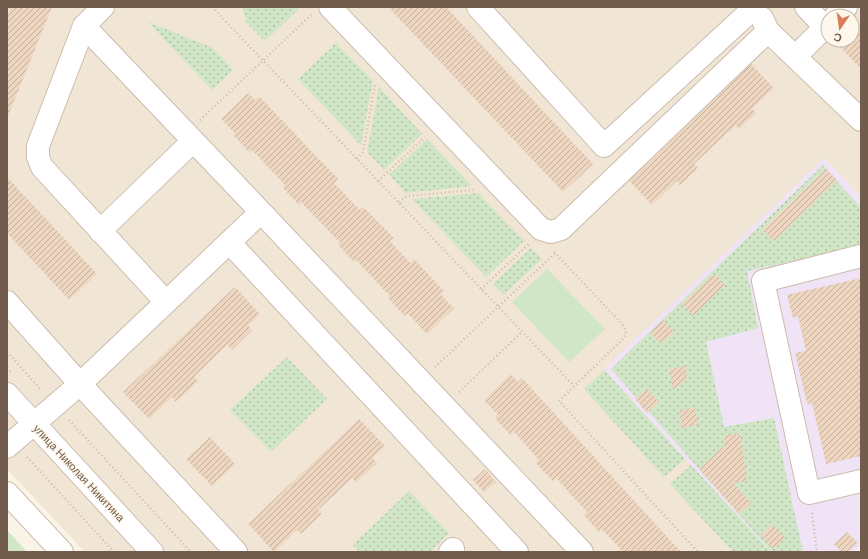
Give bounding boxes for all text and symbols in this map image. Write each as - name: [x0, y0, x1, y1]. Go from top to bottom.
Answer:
- north arrow: [820, 8, 860, 48]
- text: С: [832, 30, 843, 45]
- street label: улица Николая Никитина: [30, 421, 128, 525]

